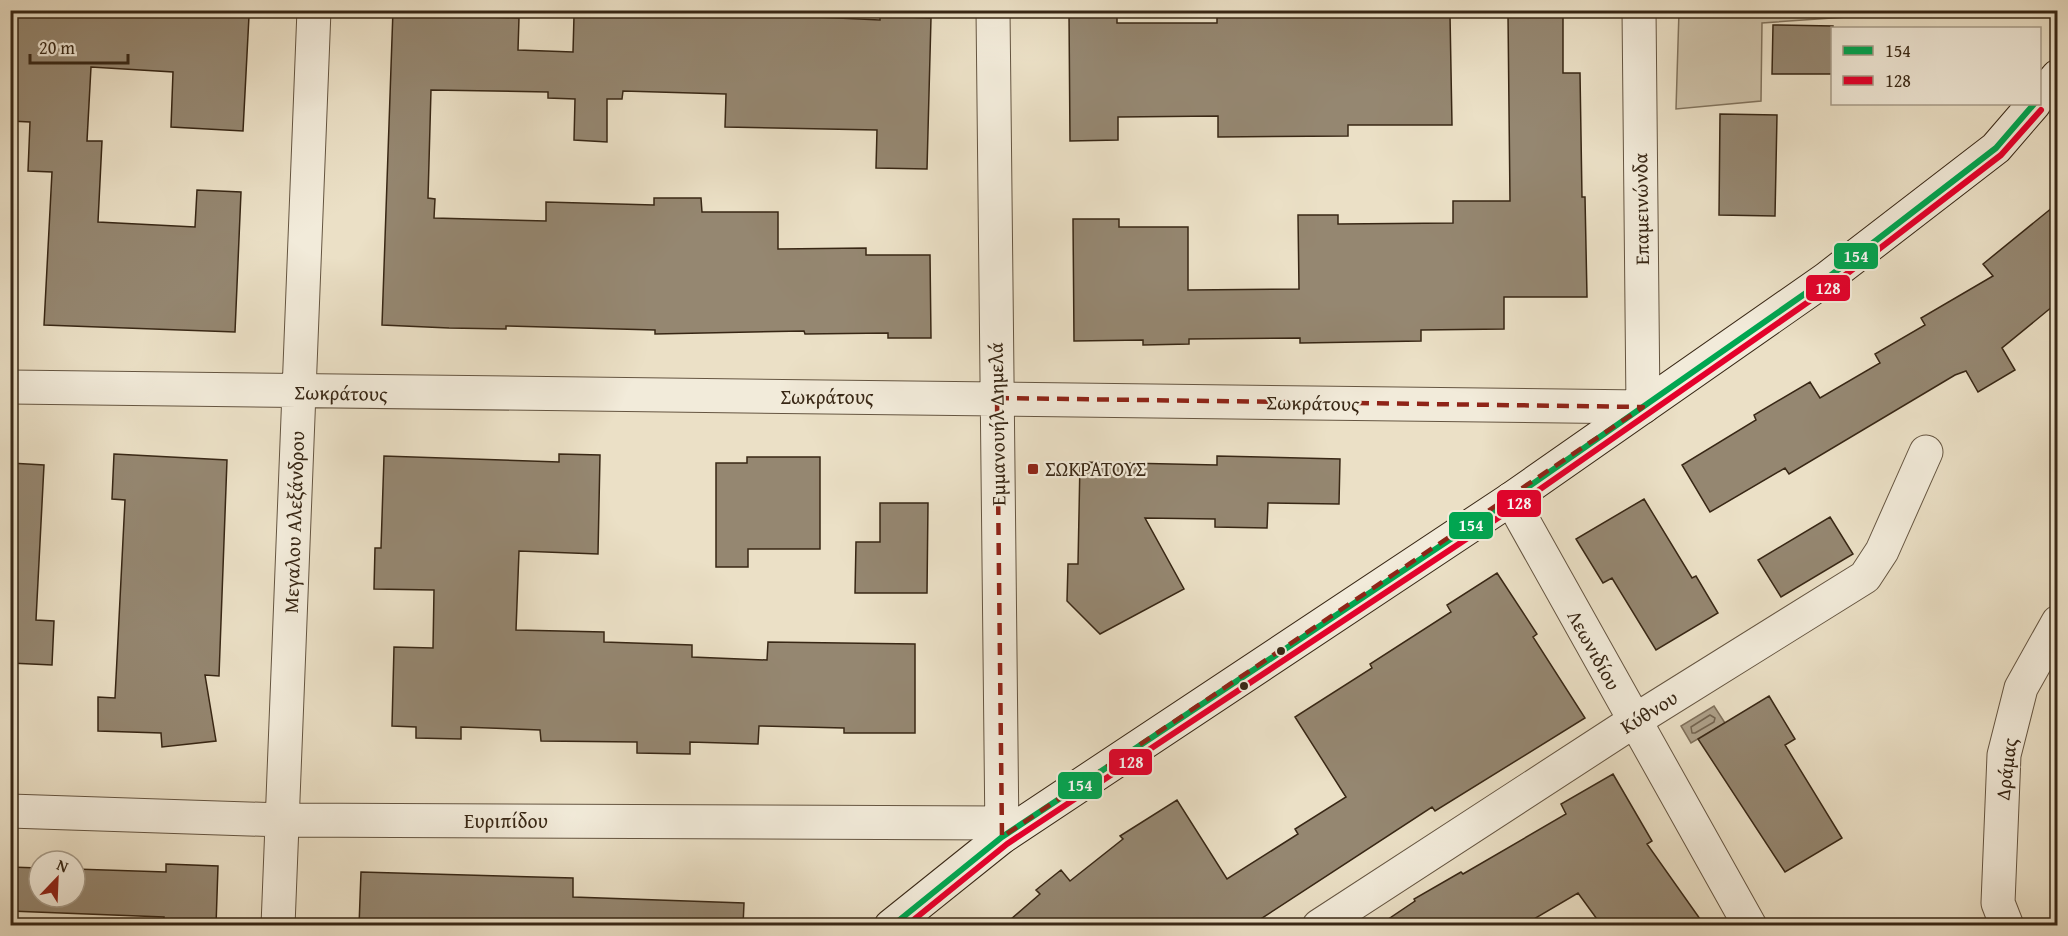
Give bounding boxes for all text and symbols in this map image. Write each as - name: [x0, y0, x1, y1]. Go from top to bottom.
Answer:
- scale bar: [30, 27, 128, 65]
- legend: [1831, 27, 2041, 105]
- text: 20 m: [39, 34, 75, 61]
- text: 154: [1885, 37, 1911, 64]
- text: 128: [1885, 67, 1911, 94]
- street label: Επαμεινώνδα: [1625, 152, 1656, 265]
- line badge: 154: [1833, 242, 1879, 270]
- text: 154: [1844, 244, 1868, 268]
- line badge: 128: [1805, 274, 1851, 302]
- text: 128: [1816, 276, 1840, 300]
- street label: Εμμανουήλ Δημελά: [981, 342, 1012, 506]
- street label: Σωκράτους: [294, 377, 388, 408]
- street label: Σωκράτους: [780, 382, 874, 411]
- street label: Σωκράτους: [1266, 387, 1360, 418]
- street label: Μεγαλου Αλεξάνδρου: [276, 430, 311, 614]
- place label: ΣΩΚΡΑΤΟΥΣ: [1045, 454, 1146, 483]
- marker: ΣΩΚΡΑΤΟΥΣ: [1026, 462, 1040, 476]
- line badge: 128: [1496, 489, 1542, 518]
- text: 128: [1507, 491, 1531, 515]
- line badge: 154: [1448, 511, 1494, 540]
- text: 154: [1459, 513, 1483, 537]
- street label: Λεωνιδίου: [1561, 604, 1628, 695]
- unlabelled marker: [1275, 645, 1287, 657]
- unlabelled marker: [1238, 680, 1250, 692]
- street label: Κύθνου: [1614, 683, 1683, 741]
- street label: Δράμας: [1987, 736, 2024, 802]
- line badge: 128: [1108, 748, 1153, 776]
- text: 128: [1119, 750, 1143, 774]
- line badge: 154: [1057, 771, 1103, 800]
- text: 154: [1068, 773, 1092, 797]
- street label: Ευριπίδου: [464, 806, 548, 835]
- north arrow: [27, 849, 87, 909]
- text: N: [53, 852, 73, 878]

